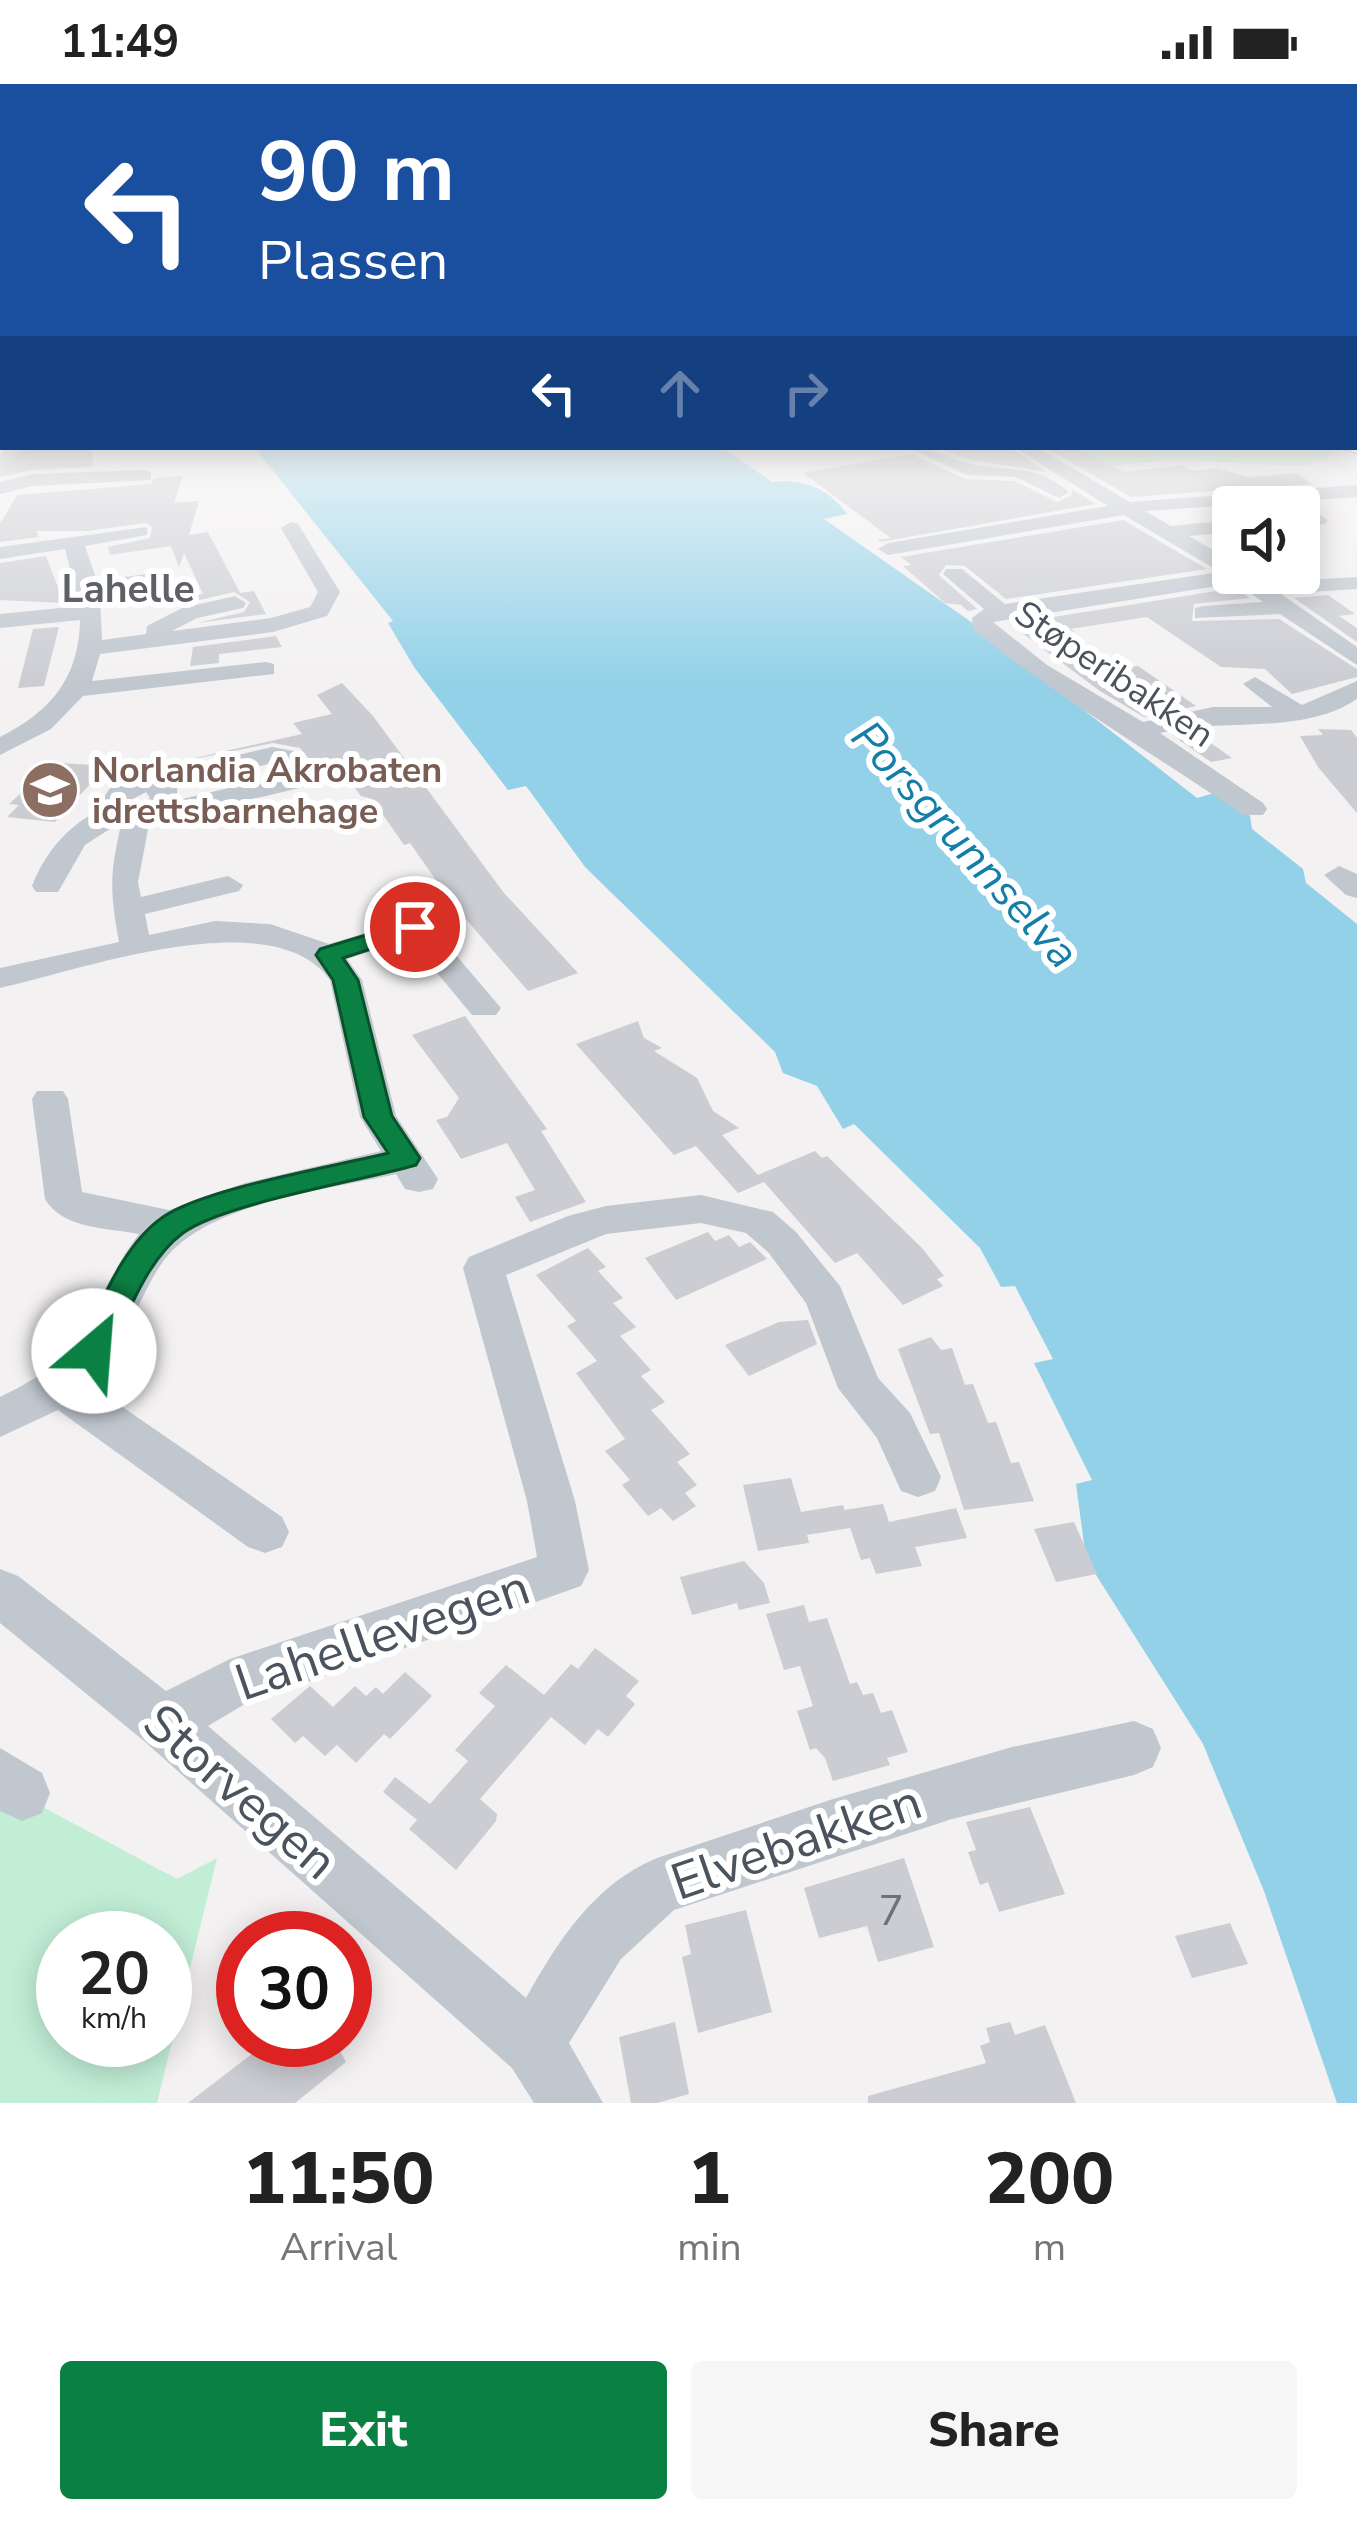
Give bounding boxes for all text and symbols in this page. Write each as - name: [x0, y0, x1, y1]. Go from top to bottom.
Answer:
- text: 11:49: [60, 12, 179, 73]
- text: 90 m: [258, 115, 455, 230]
- icon: left: [60, 132, 216, 288]
- text: Plassen: [258, 224, 448, 298]
- icon: left: [521, 360, 587, 426]
- icon: ahead: [647, 360, 713, 426]
- icon: right: [773, 360, 839, 426]
- map controls: [1212, 486, 1320, 594]
- button: sound: [1212, 486, 1320, 594]
- district label: Lahelle: [61, 563, 195, 616]
- street label: Støperibakken: [1005, 589, 1224, 759]
- water label: Porsgrunnselva: [837, 708, 1093, 982]
- place label: Norlandia Akrobaten idrettsbarnehage: [92, 746, 442, 836]
- school or university icon: Norlandia Akrobaten idrettsbarnehage: [19, 759, 81, 821]
- pin: [364, 876, 466, 978]
- icon: arrive: [382, 894, 448, 960]
- position arrow: [31, 1288, 157, 1414]
- street label: Lahellevegen: [226, 1552, 539, 1718]
- street label: Storvegen: [128, 1688, 352, 1896]
- street label: Elvebakken: [662, 1766, 931, 1917]
- house number: 7: [878, 1883, 904, 1940]
- speed limit sign: 30: [216, 1911, 372, 2067]
- text: 20: [78, 1933, 150, 2015]
- text: km/h: [81, 1998, 147, 2039]
- text: 11:50: [243, 2130, 434, 2228]
- text: 1: [688, 2130, 731, 2228]
- text: 200: [985, 2130, 1114, 2228]
- text: Arrival: [280, 2221, 397, 2274]
- text: min: [677, 2221, 742, 2274]
- text: m: [1033, 2221, 1066, 2274]
- button: Exit: [60, 2361, 667, 2499]
- button: Share: [691, 2361, 1297, 2499]

